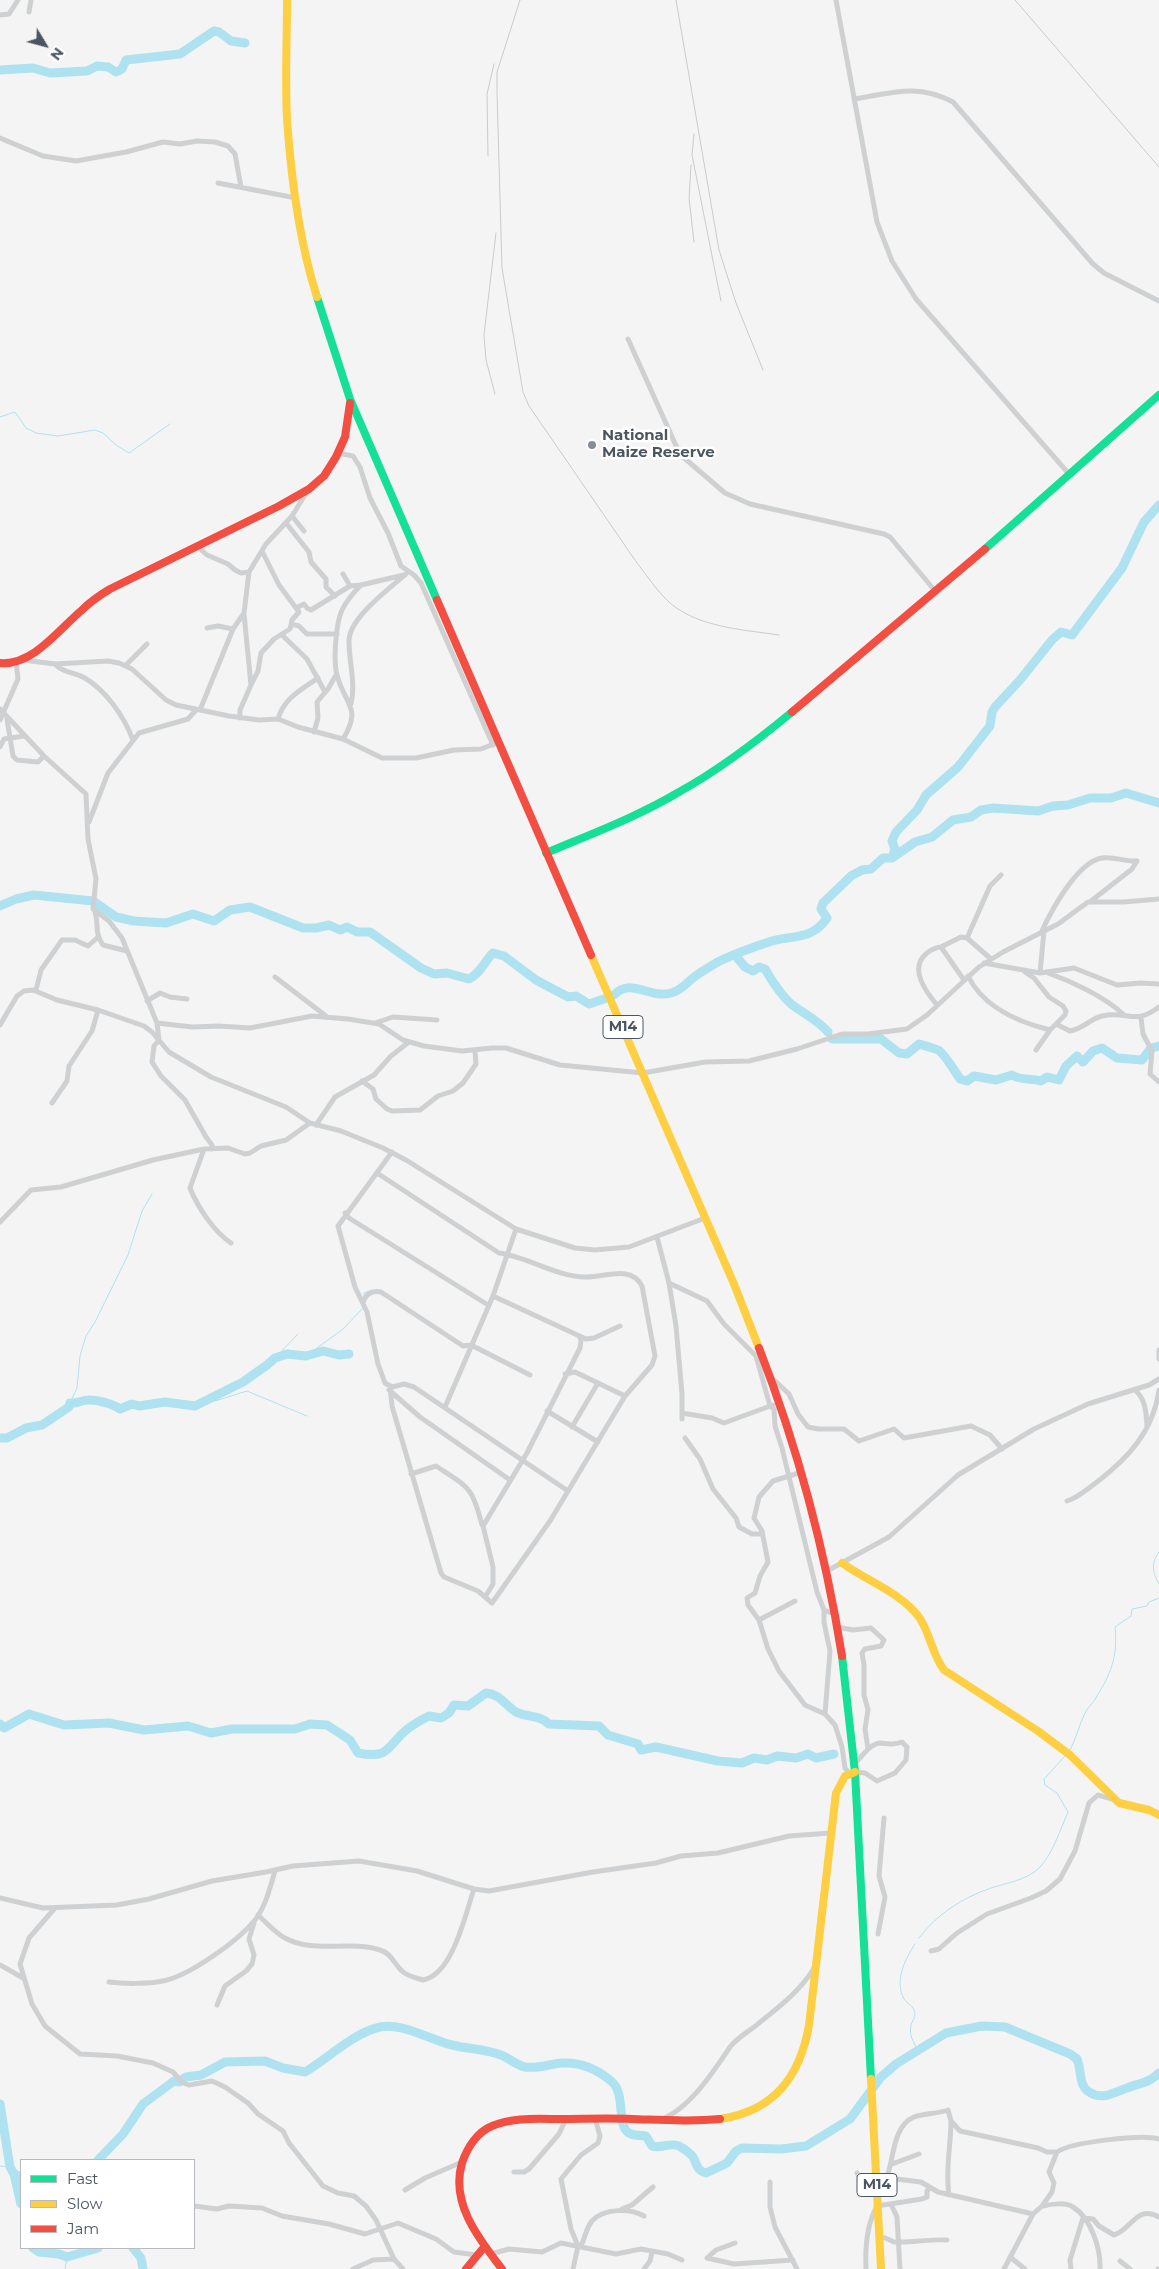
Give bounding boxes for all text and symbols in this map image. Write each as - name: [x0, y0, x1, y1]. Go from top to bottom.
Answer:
- north arrow: [20, 20, 70, 70]
- text: N: [46, 44, 68, 64]
- place label: National Maize Reserve: [602, 427, 715, 462]
- marker: National Maize Reserve: [586, 439, 598, 451]
- road number: M14: [603, 1016, 643, 1038]
- legend: [20, 2159, 195, 2249]
- text: Fast: [67, 2169, 98, 2188]
- road number: M14: [857, 2174, 897, 2196]
- text: Slow: [67, 2194, 103, 2213]
- text: Jam: [67, 2219, 99, 2238]

